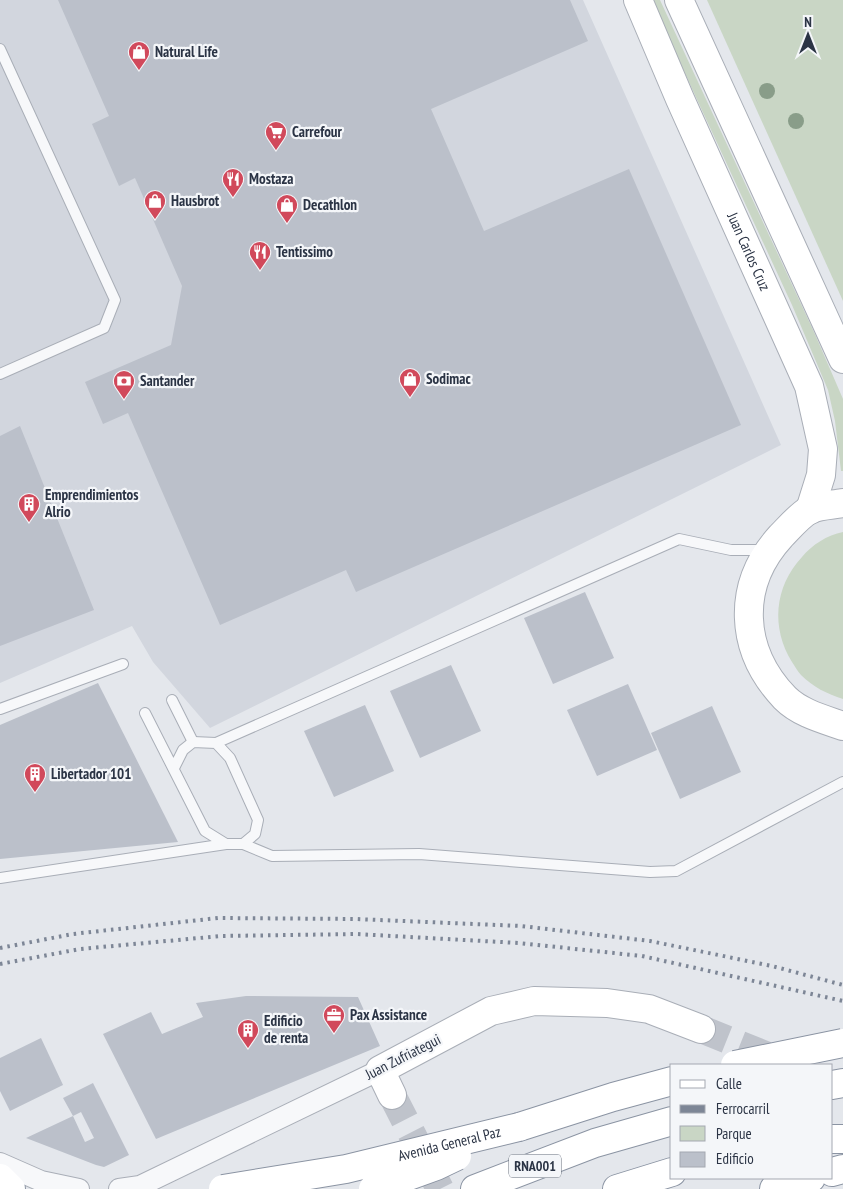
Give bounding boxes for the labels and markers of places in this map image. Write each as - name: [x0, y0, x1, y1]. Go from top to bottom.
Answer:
- shop icon: Natural Life: [127, 40, 151, 71]
- place label: Natural Life: [155, 42, 218, 61]
- supermarket icon: Carrefour: [264, 120, 288, 151]
- place label: Carrefour: [292, 122, 343, 141]
- restaurant icon: Mostaza: [221, 167, 245, 198]
- place label: Mostaza: [249, 169, 293, 188]
- shop icon: Hausbrot: [143, 189, 167, 220]
- place label: Hausbrot: [171, 191, 220, 210]
- shop icon: Decathlon: [275, 193, 299, 224]
- place label: Decathlon: [303, 195, 357, 214]
- restaurant icon: Tentissimo: [248, 240, 272, 271]
- place label: Tentissimo: [276, 242, 333, 261]
- shop icon: Sodimac: [398, 367, 422, 398]
- bank icon: Santander: [112, 369, 136, 400]
- place label: Sodimac: [426, 369, 471, 388]
- place label: Santander: [140, 371, 195, 390]
- place label: Emprendimientos Alrio: [44, 485, 138, 521]
- building icon: Emprendimientos Alrio: [17, 492, 41, 523]
- building icon: Libertador 101: [23, 762, 47, 793]
- place label: Libertador 101: [51, 764, 131, 783]
- office icon: Pax Assistance: [322, 1003, 346, 1034]
- place label: Pax Assistance: [350, 1005, 427, 1024]
- place label: Edificio de renta: [264, 1011, 308, 1047]
- building icon: Edificio de renta: [236, 1018, 260, 1049]

